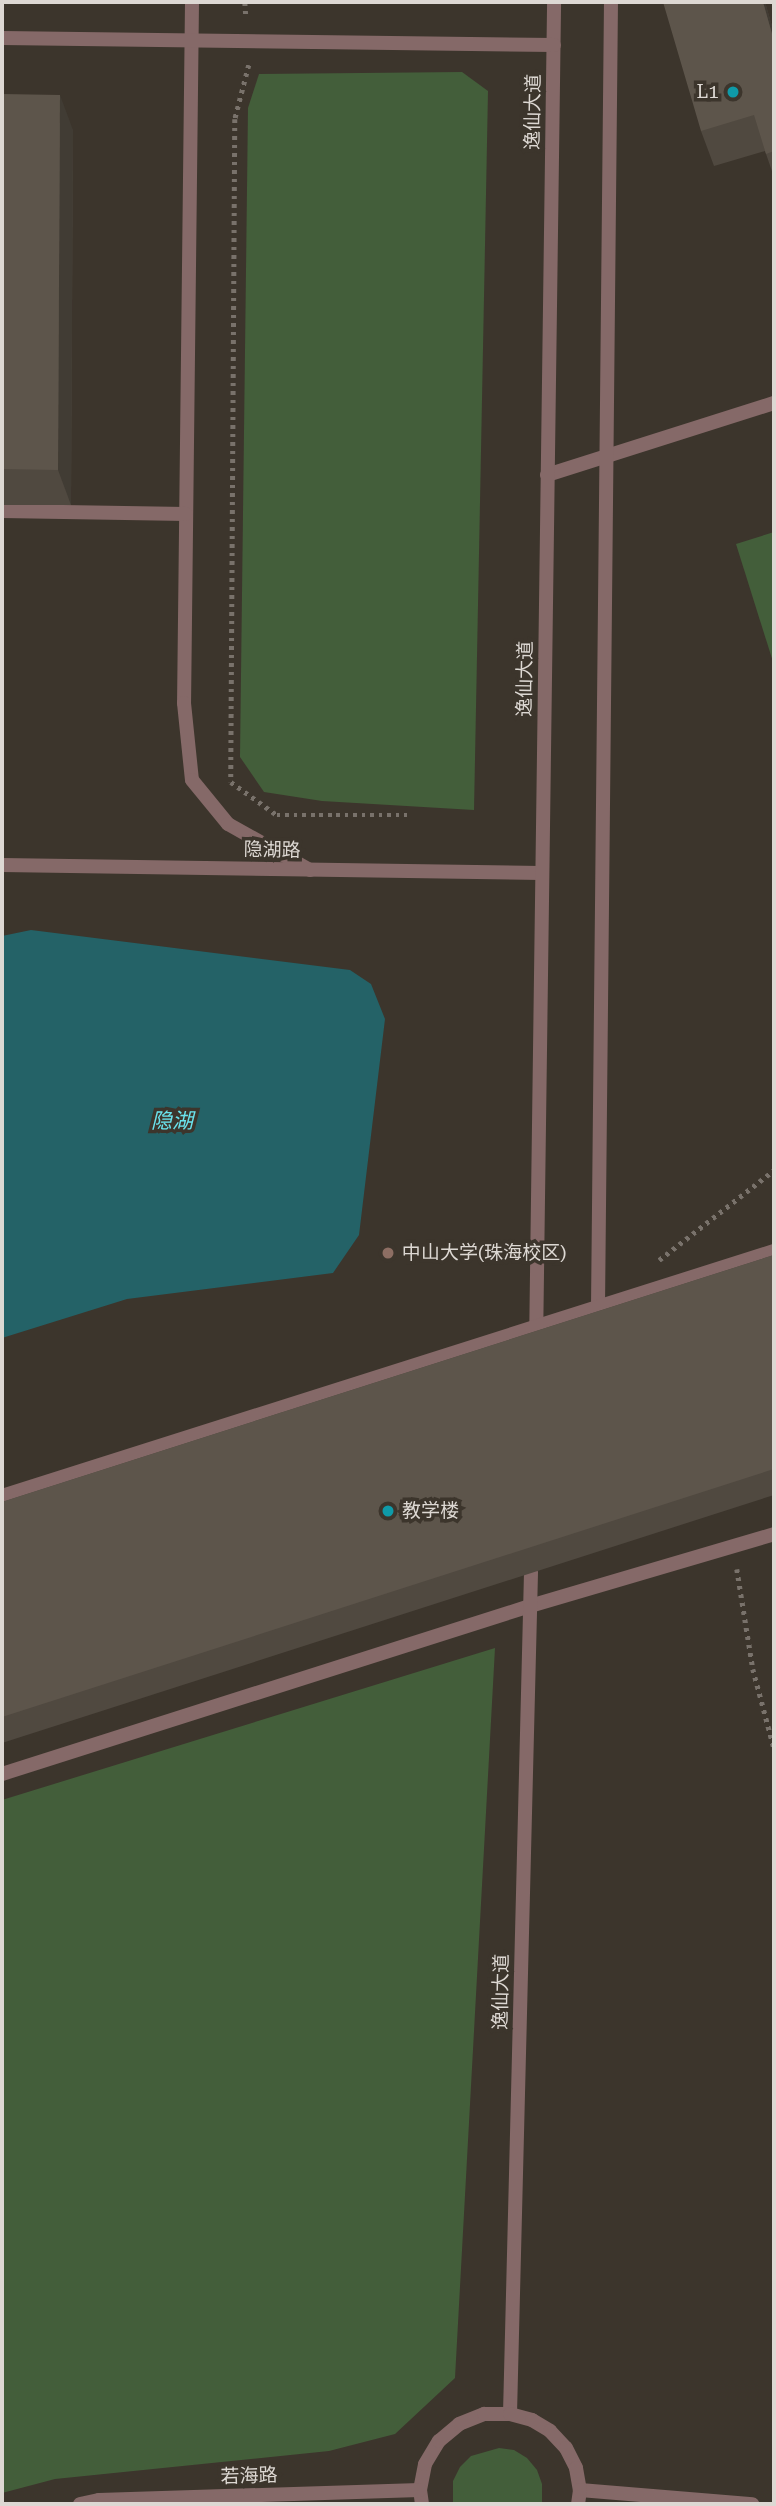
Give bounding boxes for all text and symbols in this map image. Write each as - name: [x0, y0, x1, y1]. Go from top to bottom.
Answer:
- street label: 逸仙大道: [521, 74, 545, 150]
- place label: L1: [697, 81, 719, 103]
- marker: L1: [725, 84, 741, 100]
- street label: 逸仙大道: [513, 641, 537, 717]
- street label: 隐湖路: [243, 838, 301, 862]
- water label: 隐湖: [151, 1108, 193, 1134]
- place label: 中山大学(珠海校区): [402, 1242, 566, 1264]
- marker: 中山大学(珠海校区): [380, 1245, 396, 1261]
- place label: 教学楼: [402, 1500, 459, 1522]
- marker: 教学楼: [380, 1503, 396, 1519]
- street label: 逸仙大道: [489, 1954, 513, 2030]
- street label: 若海路: [220, 2464, 278, 2488]

